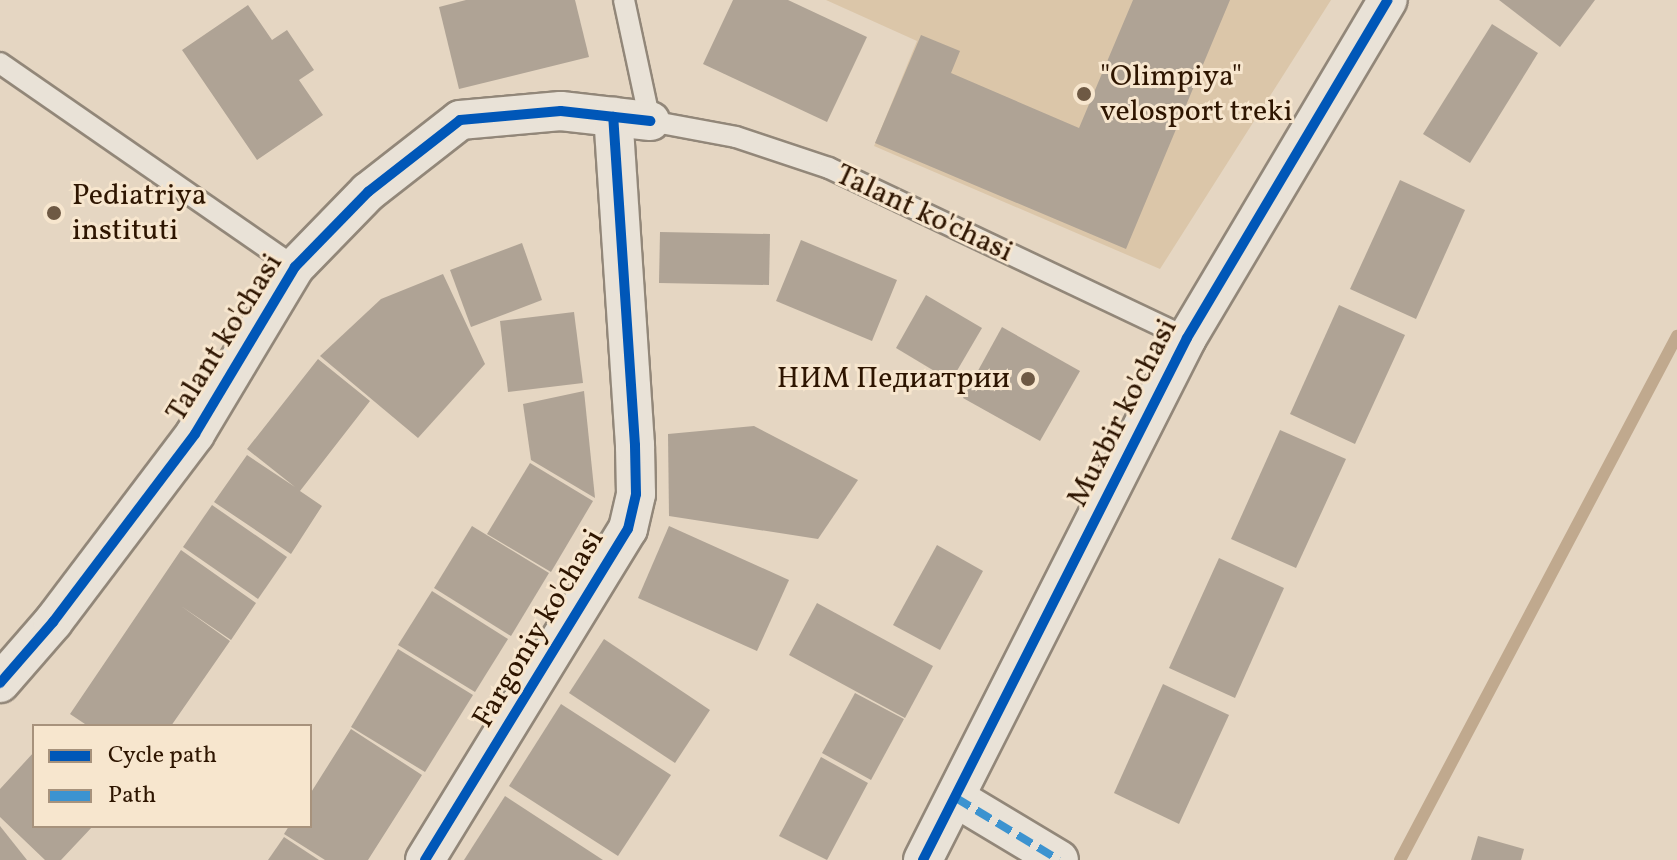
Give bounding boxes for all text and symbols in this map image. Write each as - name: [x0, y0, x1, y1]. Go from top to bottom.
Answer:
- place label: "Olimpiya" velosport treki: [1100, 59, 1292, 130]
- marker: "Olimpiya" velosport treki: [1075, 85, 1093, 103]
- street label: Talant ko'chasi: [830, 157, 1018, 271]
- place label: Pediatriya instituti: [72, 178, 207, 248]
- marker: Pediatriya instituti: [43, 202, 65, 224]
- street label: Talant ko'chasi: [159, 247, 291, 429]
- street label: Muxbir ko'chasi: [1060, 313, 1186, 513]
- place label: НИМ Педиатрии: [777, 361, 1010, 397]
- marker: НИМ Педиатрии: [1017, 368, 1039, 390]
- street label: Fargoniy ko'chasi: [465, 523, 613, 735]
- legend: [32, 724, 312, 828]
- text: Cycle path: [108, 739, 217, 773]
- text: Path: [108, 779, 156, 813]

